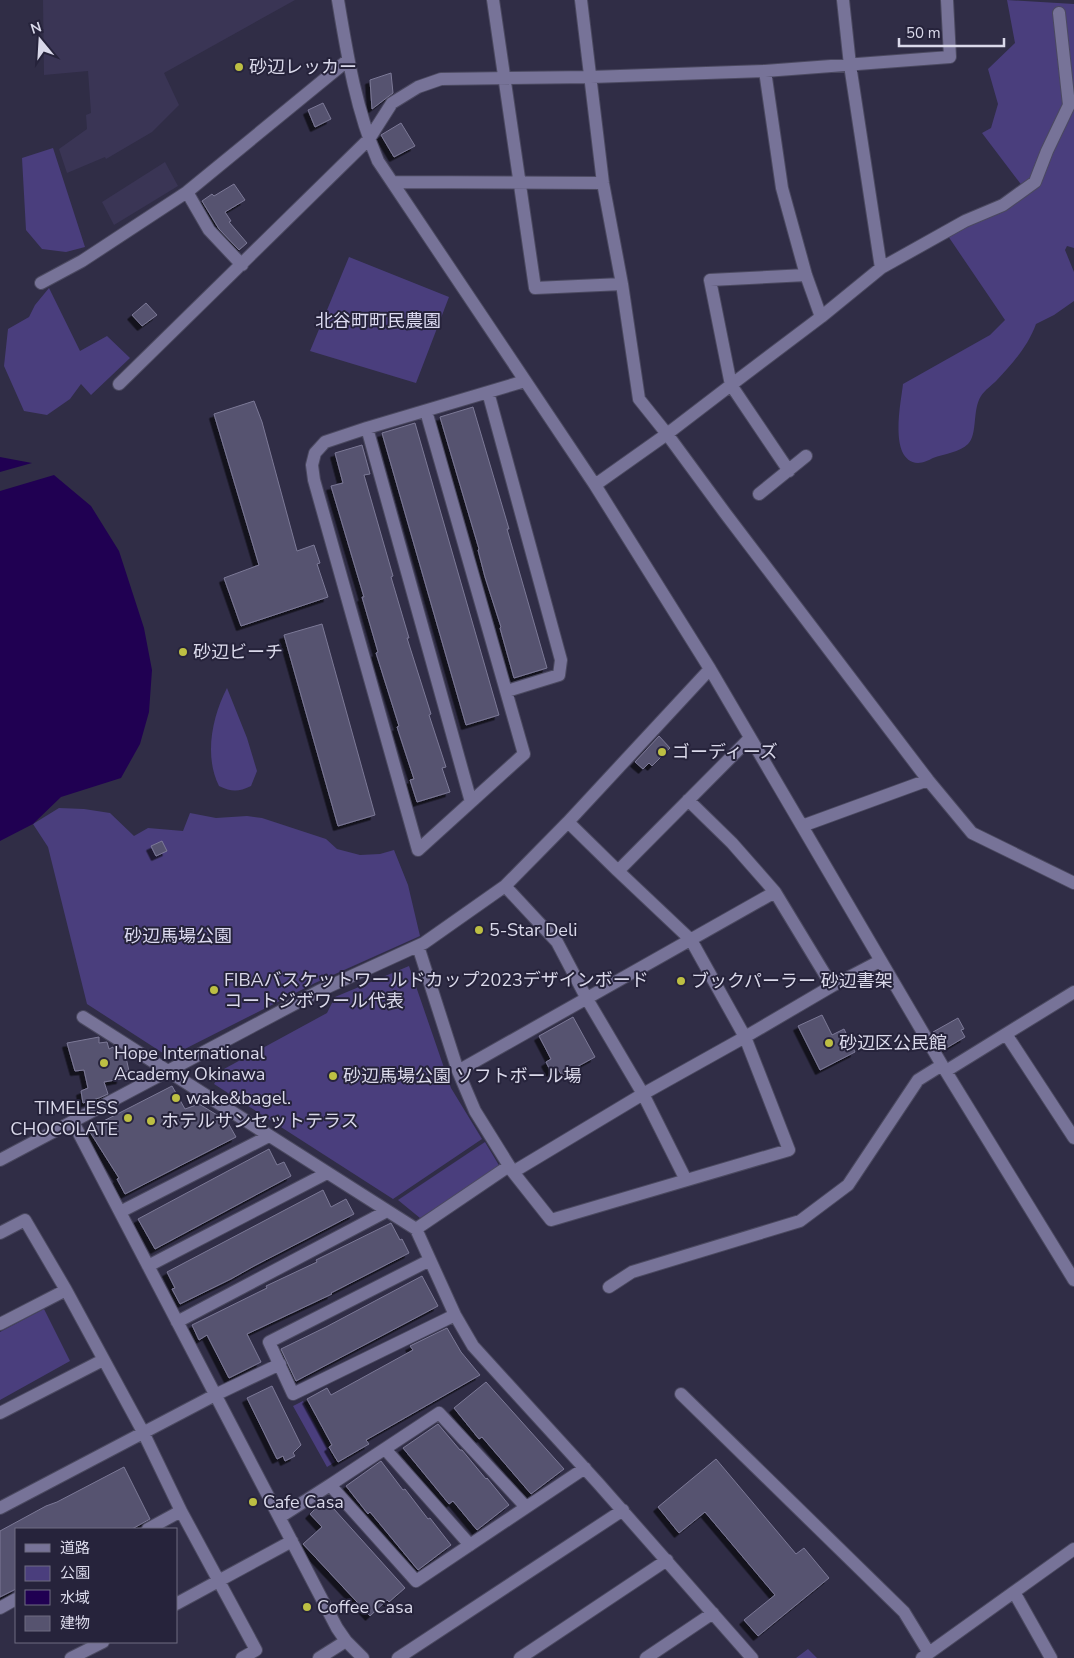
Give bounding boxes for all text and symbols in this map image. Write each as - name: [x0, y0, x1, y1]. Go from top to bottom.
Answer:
- north arrow: [15, 15, 65, 65]
- scale bar: [899, 15, 1004, 47]
- text: N: [28, 17, 44, 39]
- text: 50 m: [906, 23, 941, 43]
- place label: 砂辺レッカー: [249, 55, 357, 79]
- marker: 砂辺レッカー: [233, 61, 245, 73]
- park label: 北谷町町民農園: [315, 309, 441, 333]
- place label: 砂辺ビーチ: [193, 640, 283, 664]
- marker: 砂辺ビーチ: [177, 646, 189, 658]
- place label: ゴーディーズ: [672, 740, 778, 764]
- marker: ゴーディーズ: [656, 746, 668, 758]
- place label: 5-Star Deli: [489, 918, 577, 942]
- park label: 砂辺馬場公園: [124, 924, 232, 948]
- marker: 5-Star Deli: [473, 924, 485, 936]
- place label: FIBAバスケットワールドカップ2023デザインボード コートジボワール代表: [224, 968, 649, 1013]
- place label: ブックパーラー 砂辺書架: [691, 969, 893, 993]
- marker: ブックパーラー 砂辺書架: [675, 975, 687, 987]
- marker: FIBAバスケットワールドカップ2023デザインボード コートジボワール代表: [208, 984, 220, 996]
- place label: 砂辺区公民館: [839, 1031, 947, 1055]
- marker: 砂辺区公民館: [823, 1037, 835, 1049]
- place label: Hope International Academy Okinawa: [114, 1041, 265, 1086]
- marker: Hope International Academy Okinawa: [98, 1057, 110, 1069]
- place label: 砂辺馬場公園 ソフトボール場: [343, 1064, 582, 1088]
- marker: 砂辺馬場公園 ソフトボール場: [327, 1070, 339, 1082]
- place label: wake&bagel.: [186, 1086, 291, 1110]
- marker: wake&bagel.: [170, 1092, 182, 1104]
- place label: TIMELESS CHOCOLATE: [10, 1096, 118, 1141]
- place label: ホテルサンセットテラス: [161, 1109, 359, 1133]
- marker: TIMELESS CHOCOLATE: [122, 1112, 134, 1124]
- marker: ホテルサンセットテラス: [145, 1115, 157, 1127]
- place label: Cafe Casa: [263, 1490, 344, 1514]
- marker: Cafe Casa: [247, 1496, 259, 1508]
- legend: [15, 1528, 178, 1643]
- text: 道路: [60, 1538, 90, 1558]
- text: 公園: [60, 1563, 90, 1583]
- text: 水域: [60, 1588, 90, 1608]
- place label: Coffee Casa: [317, 1595, 413, 1619]
- marker: Coffee Casa: [301, 1601, 313, 1613]
- text: 建物: [60, 1613, 90, 1633]

